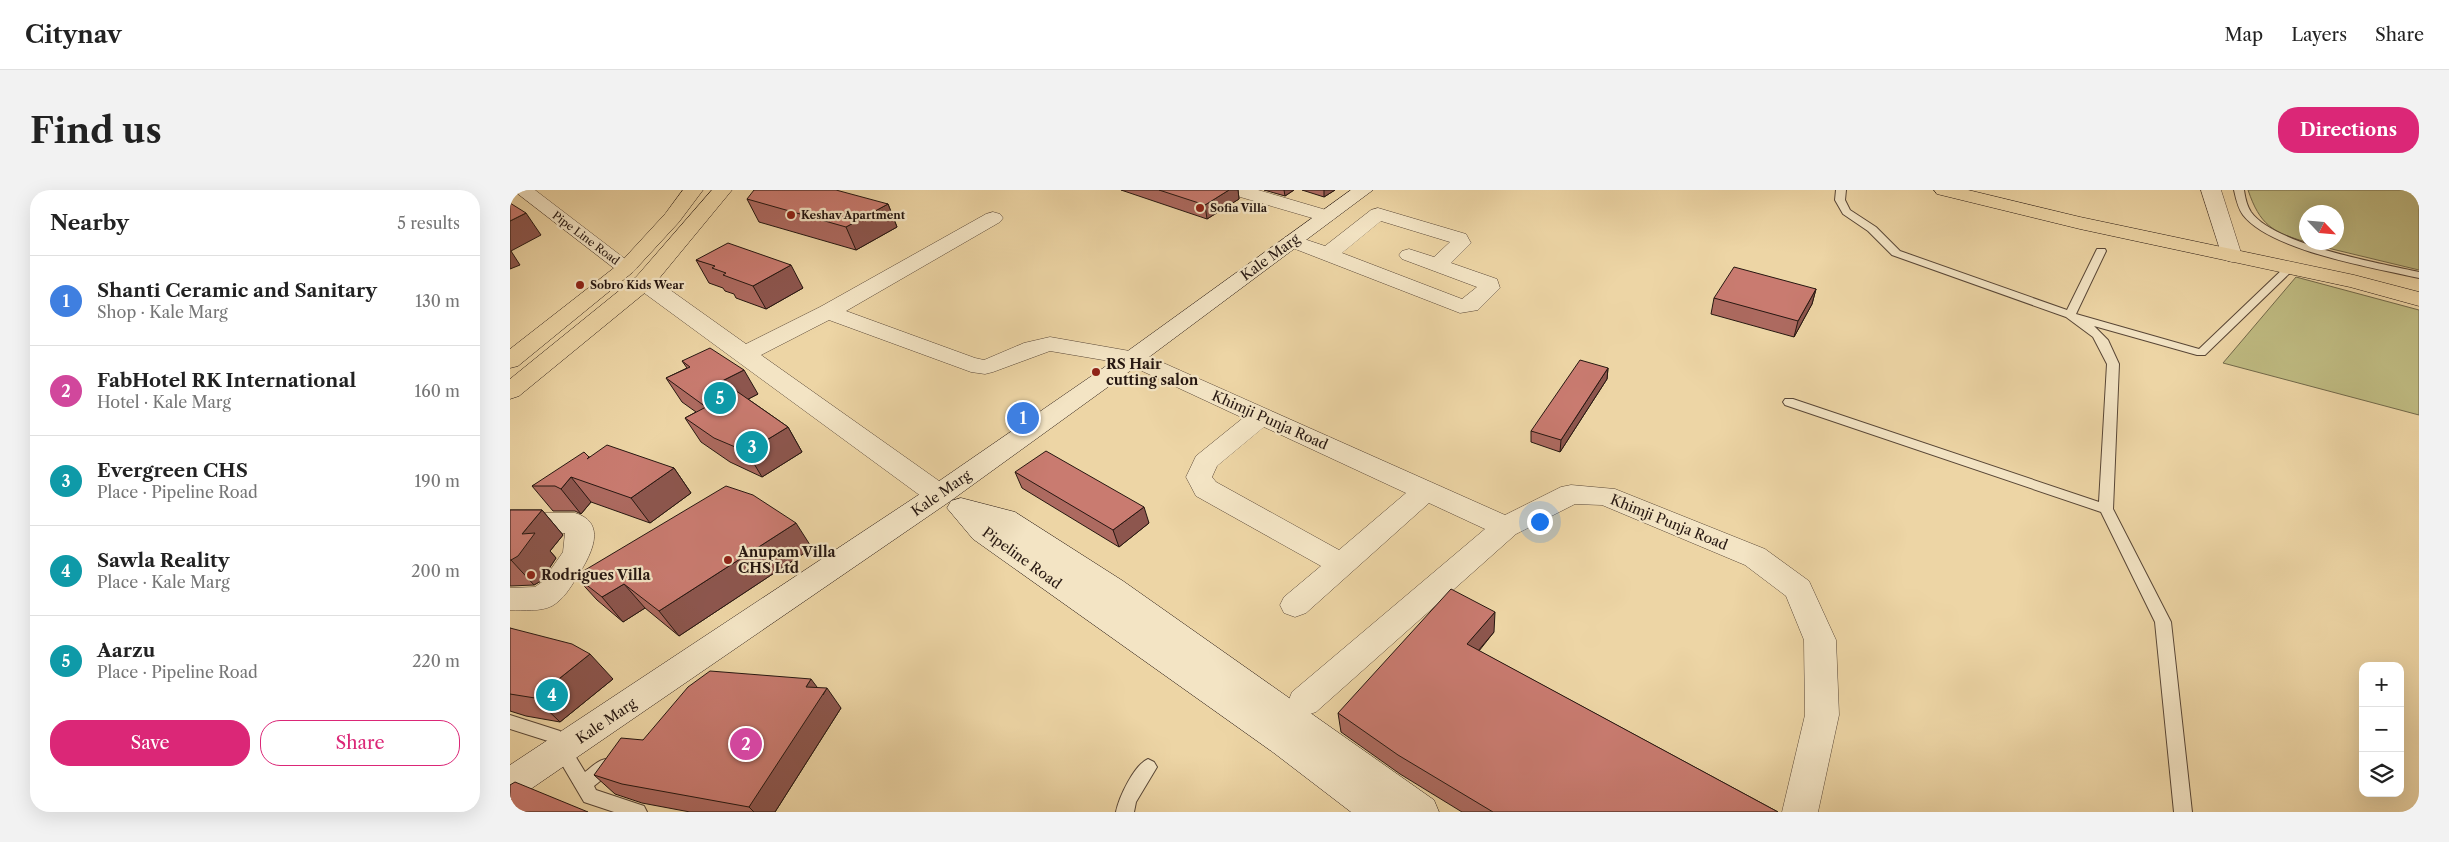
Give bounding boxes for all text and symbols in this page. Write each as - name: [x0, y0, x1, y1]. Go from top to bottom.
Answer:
- text: Citynav: [25, 20, 122, 49]
- text: Map: [2225, 24, 2263, 46]
- text: Layers: [2291, 24, 2347, 46]
- text: Share: [2375, 24, 2424, 46]
- button: Directions: [2278, 107, 2419, 153]
- text: Find us: [30, 109, 162, 152]
- place label: Sofia Villa: [1210, 201, 1268, 215]
- marker: Sofia Villa: [1194, 202, 1206, 214]
- north arrow: [2299, 205, 2344, 250]
- street label: Pipe Line Road: [550, 208, 622, 268]
- place label: Keshav Apartment: [801, 208, 906, 222]
- marker: Keshav Apartment: [785, 209, 797, 221]
- text: Nearby: [50, 210, 129, 235]
- text: 5 results: [397, 213, 460, 233]
- street label: Kale Marg: [1237, 229, 1304, 284]
- place label: Sobro Kids Wear: [590, 278, 685, 292]
- text: Shanti Ceramic and Sanitary: [97, 279, 377, 302]
- marker: Sobro Kids Wear: [574, 279, 586, 291]
- text: 1: [62, 291, 70, 311]
- text: 130 m: [415, 291, 460, 311]
- text: Shop · Kale Marg: [97, 302, 228, 322]
- place label: RS Hair cutting salon: [1106, 355, 1199, 389]
- marker: RS Hair cutting salon: [1090, 366, 1102, 378]
- text: FabHotel RK International: [97, 369, 356, 392]
- pin: 5: [704, 379, 736, 417]
- text: 2: [61, 381, 71, 401]
- text: 160 m: [415, 381, 460, 401]
- street label: Khimji Punja Road: [1209, 386, 1331, 454]
- text: Hotel · Kale Marg: [97, 392, 231, 412]
- pin: 1: [1007, 399, 1039, 437]
- pin: 3: [736, 428, 768, 466]
- text: Evergreen CHS: [97, 459, 248, 482]
- street label: Kale Marg: [908, 466, 975, 520]
- text: 3: [61, 471, 71, 491]
- text: 190 m: [415, 471, 460, 491]
- text: Place · Pipeline Road: [97, 482, 258, 502]
- street label: Khimji Punja Road: [1608, 490, 1731, 554]
- your location: [1527, 509, 1553, 535]
- street label: Pipeline Road: [979, 523, 1065, 593]
- place label: Anupam Villa CHS Ltd: [737, 543, 837, 577]
- text: Sawla Reality: [97, 549, 229, 572]
- marker: Anupam Villa CHS Ltd: [722, 554, 734, 566]
- text: 4: [61, 561, 71, 581]
- text: 200 m: [411, 561, 460, 581]
- place label: Rodrigues Villa: [541, 566, 652, 584]
- marker: Rodrigues Villa: [525, 569, 537, 581]
- text: Place · Kale Marg: [97, 572, 230, 592]
- text: Aarzu: [97, 639, 155, 662]
- text: 5: [62, 651, 70, 671]
- text: 220 m: [412, 651, 460, 671]
- text: Place · Pipeline Road: [97, 662, 258, 682]
- map controls: [2359, 662, 2404, 797]
- button: +: [2359, 662, 2404, 707]
- pin: 4: [536, 676, 568, 714]
- street label: Kale Marg: [573, 694, 640, 748]
- button: −: [2359, 707, 2404, 752]
- button: Save: [50, 720, 250, 766]
- button: Share: [260, 720, 460, 766]
- pin: 2: [730, 725, 762, 763]
- button: layers: [2359, 752, 2404, 797]

